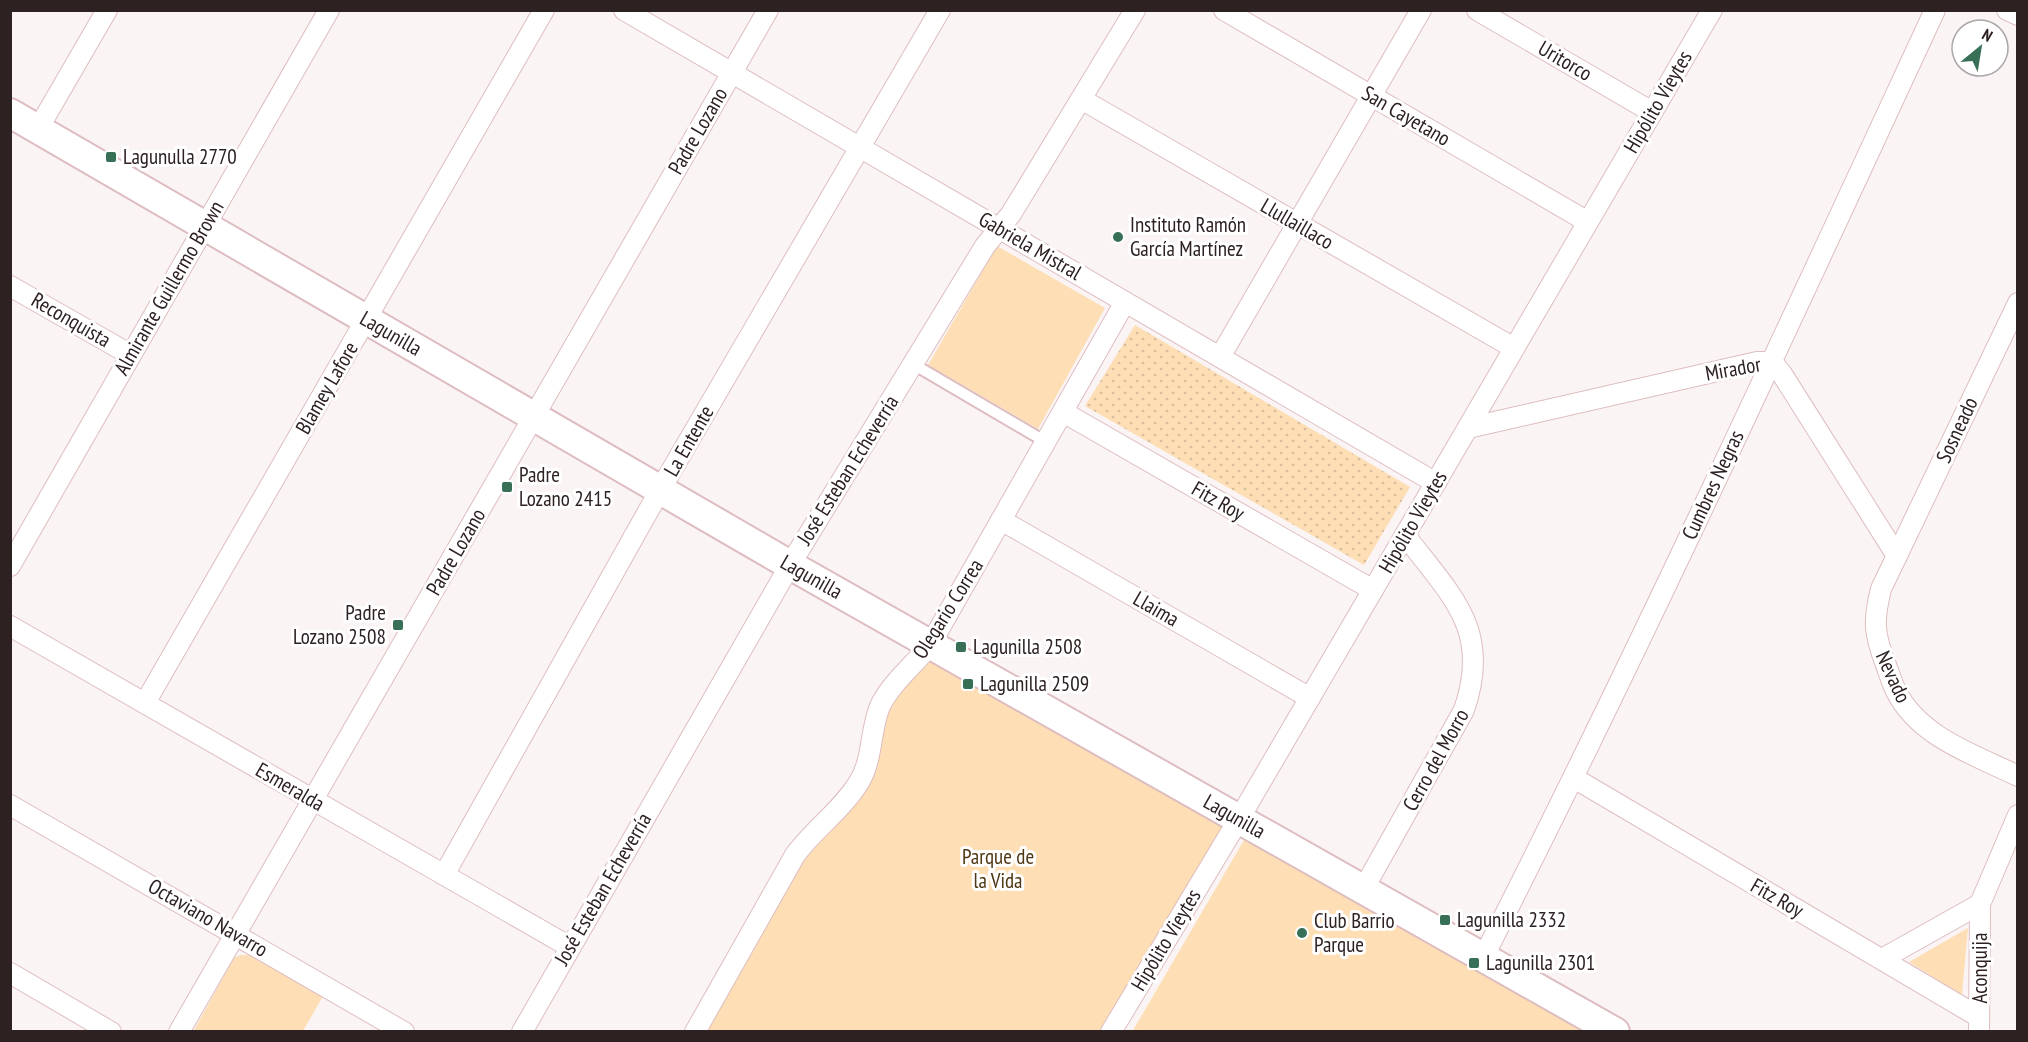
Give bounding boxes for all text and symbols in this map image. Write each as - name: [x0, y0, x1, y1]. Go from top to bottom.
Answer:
- north arrow: [1950, 18, 2010, 78]
- text: N: [1979, 24, 1996, 46]
- street label: Uritorco: [1533, 34, 1597, 87]
- street label: Hipólito Vieytes: [1617, 46, 1698, 158]
- street label: San Cayetano: [1357, 79, 1455, 152]
- street label: Padre Lozano: [662, 82, 733, 179]
- place label: Lagunulla 2770: [123, 143, 237, 170]
- marker: Lagunulla 2770: [104, 150, 118, 164]
- street label: Llullaillaco: [1256, 192, 1339, 255]
- street label: Almirante Guillermo Brown: [108, 196, 229, 380]
- street label: Gabriela Mistral: [974, 205, 1087, 286]
- place label: Instituto Ramón García Martínez: [1130, 211, 1246, 262]
- marker: Instituto Ramón García Martínez: [1111, 230, 1125, 244]
- street label: Reconquista: [27, 286, 116, 353]
- street label: Lagunilla: [355, 305, 427, 362]
- street label: Blamey Lafore: [289, 337, 364, 439]
- street label: Mirador: [1703, 350, 1763, 387]
- street label: José Esteban Echeverría: [790, 390, 904, 550]
- street label: Sosneado: [1930, 393, 1983, 467]
- street label: La Entente: [658, 401, 720, 481]
- street label: Cumbres Negras: [1676, 426, 1750, 544]
- place label: Padre Lozano 2415: [519, 461, 612, 512]
- street label: Hipólito Vieytes: [1372, 466, 1453, 578]
- street label: Fitz Roy: [1187, 475, 1250, 526]
- marker: Padre Lozano 2415: [500, 480, 514, 494]
- street label: Padre Lozano: [420, 503, 491, 600]
- street label: Lagunilla: [776, 548, 847, 605]
- street label: Olegario Correa: [906, 554, 989, 664]
- street label: Llaima: [1128, 585, 1184, 632]
- place label: Padre Lozano 2508: [293, 599, 386, 650]
- marker: Padre Lozano 2508: [391, 618, 405, 632]
- place label: Lagunilla 2508: [973, 633, 1082, 660]
- marker: Lagunilla 2508: [954, 640, 968, 654]
- street label: Nevado: [1870, 646, 1917, 707]
- place label: Lagunilla 2509: [980, 670, 1089, 697]
- marker: Lagunilla 2509: [961, 677, 975, 691]
- street label: Cerro del Morro: [1396, 704, 1475, 816]
- street label: Esmeralda: [251, 756, 329, 817]
- street label: Lagunilla: [1199, 788, 1270, 844]
- street label: José Esteban Echeverría: [548, 808, 657, 971]
- park label: Parque de la Vida: [962, 843, 1034, 894]
- street label: Octaviano Navarro: [144, 872, 273, 963]
- street label: Fitz Roy: [1746, 872, 1809, 923]
- street label: Hipólito Vieytes: [1125, 884, 1206, 996]
- place label: Lagunilla 2332: [1457, 906, 1566, 933]
- place label: Club Barrio Parque: [1314, 907, 1395, 958]
- marker: Lagunilla 2332: [1438, 913, 1452, 927]
- marker: Club Barrio Parque: [1295, 926, 1309, 940]
- street label: Aconquija: [1966, 933, 1993, 1003]
- place label: Lagunilla 2301: [1486, 949, 1595, 976]
- marker: Lagunilla 2301: [1467, 956, 1481, 970]

